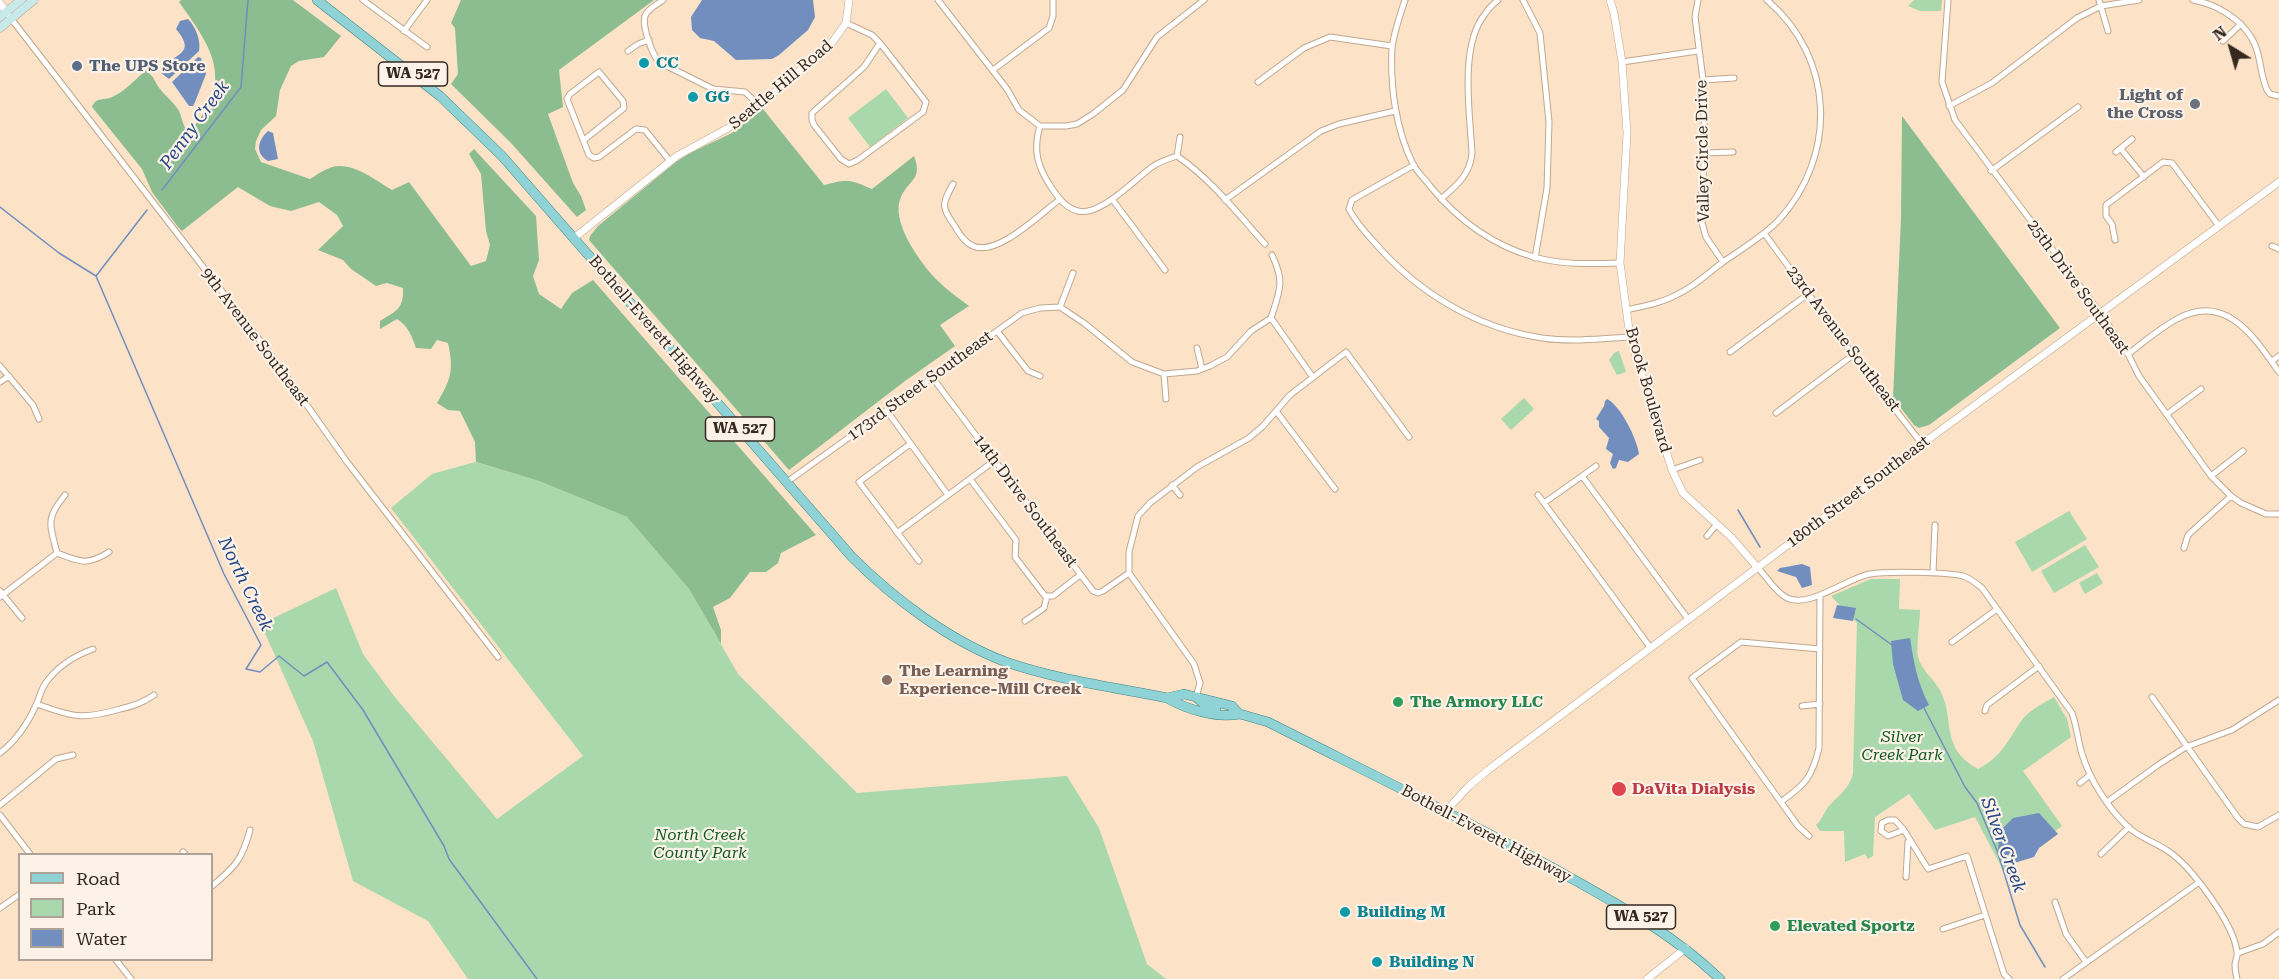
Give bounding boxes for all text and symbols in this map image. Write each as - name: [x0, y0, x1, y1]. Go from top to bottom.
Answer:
- north arrow: [2201, 18, 2261, 78]
- text: N: [2209, 22, 2231, 45]
- street label: Seattle Hill Road: [725, 36, 837, 134]
- place label: CC: [656, 53, 678, 73]
- place label: The UPS Store: [89, 56, 206, 76]
- marker: CC: [637, 56, 651, 70]
- marker: The UPS Store: [70, 59, 84, 73]
- road number: WA 527: [378, 62, 448, 86]
- water label: Penny Creek: [156, 77, 234, 173]
- street label: Valley Circle Drive: [1692, 80, 1714, 222]
- place label: Light of the Cross: [2107, 85, 2183, 123]
- place label: GG: [705, 87, 730, 107]
- marker: GG: [686, 90, 700, 104]
- marker: Light of the Cross: [2188, 97, 2202, 111]
- street label: 25th Drive Southeast: [2023, 216, 2133, 358]
- street label: Bothell-Everett Highway: [584, 252, 724, 408]
- street label: 23rd Avenue Southeast: [1782, 262, 1904, 416]
- street label: 9th Avenue Southeast: [197, 264, 313, 410]
- street label: Brook Boulevard: [1621, 325, 1675, 455]
- street label: 173rd Street Southeast: [844, 327, 996, 445]
- road number: WA 527: [706, 417, 774, 441]
- street label: 14th Drive Southeast: [969, 431, 1081, 571]
- street label: 180th Street Southeast: [1783, 432, 1933, 552]
- water label: North Creek: [213, 533, 277, 635]
- place label: The Learning Experience-Mill Creek: [899, 661, 1081, 699]
- marker: The Learning Experience-Mill Creek: [880, 673, 894, 687]
- place label: The Armory LLC: [1410, 692, 1543, 712]
- marker: The Armory LLC: [1391, 695, 1405, 709]
- park label: Silver Creek Park: [1861, 727, 1943, 765]
- place label: DaVita Dialysis: [1632, 779, 1755, 799]
- marker: DaVita Dialysis: [1610, 780, 1628, 798]
- street label: Bothell-Everett Highway: [1398, 781, 1574, 887]
- water label: Silver Creek: [1976, 794, 2030, 896]
- park label: North Creek County Park: [653, 825, 747, 863]
- legend: [18, 853, 213, 961]
- text: Road: [76, 868, 120, 889]
- text: Park: [76, 898, 116, 919]
- place label: Building M: [1357, 902, 1446, 922]
- marker: Building M: [1338, 905, 1352, 919]
- road number: WA 527: [1606, 905, 1676, 929]
- place label: Elevated Sportz: [1787, 916, 1914, 936]
- marker: Elevated Sportz: [1768, 919, 1782, 933]
- text: Water: [76, 928, 127, 949]
- place label: Building N: [1389, 952, 1475, 972]
- marker: Building N: [1370, 955, 1384, 969]

